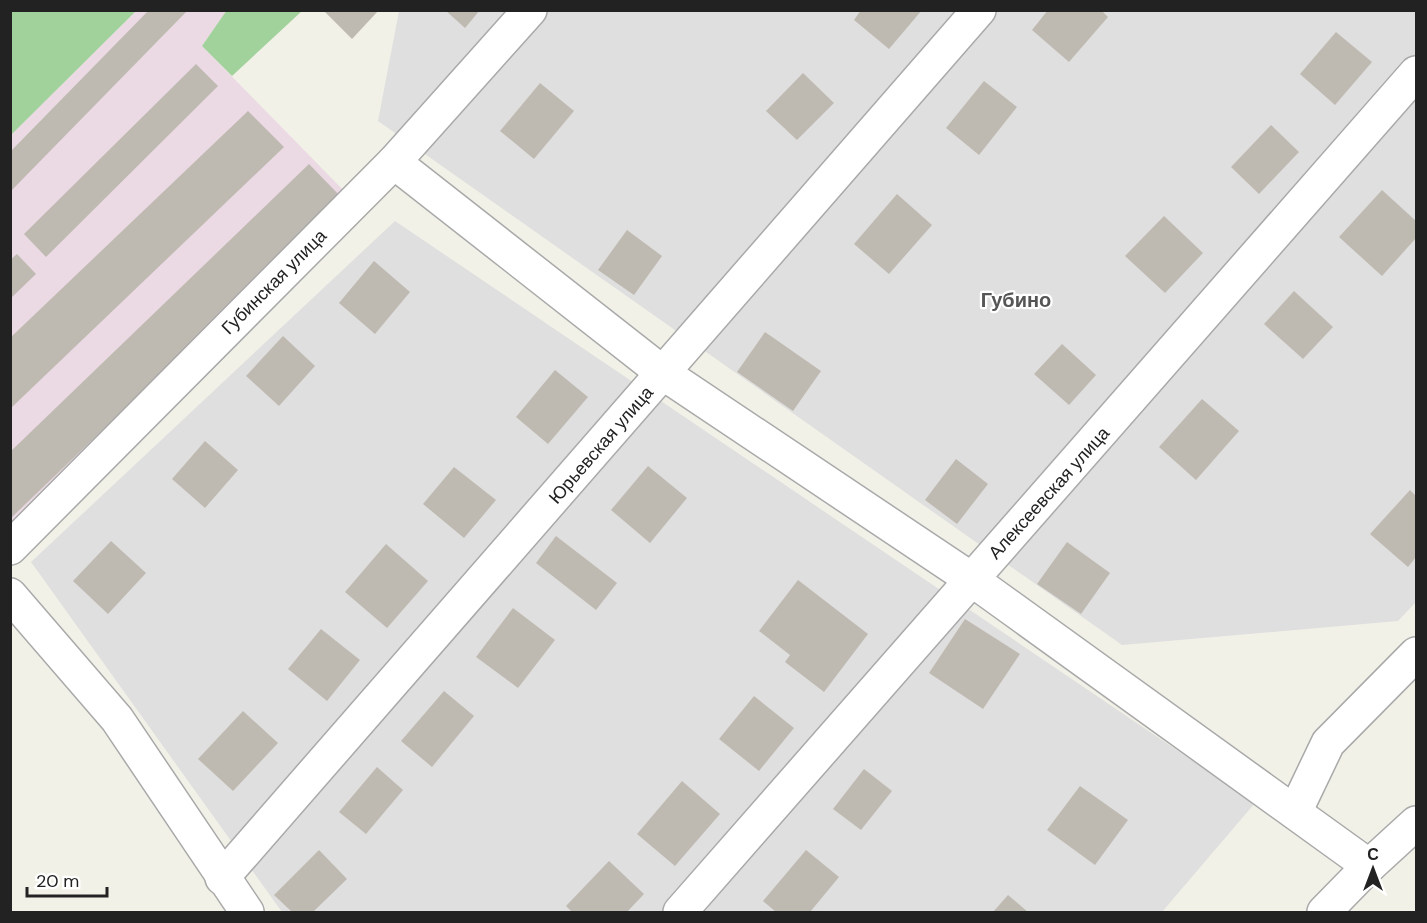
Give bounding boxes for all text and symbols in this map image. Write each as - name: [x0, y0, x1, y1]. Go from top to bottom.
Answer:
- street label: Губинская улица: [216, 224, 332, 340]
- district label: Губино: [981, 287, 1051, 313]
- street label: Юрьевская улица: [543, 380, 659, 509]
- street label: Алексеевская улица: [983, 421, 1116, 564]
- north arrow: [1343, 839, 1403, 899]
- text: С: [1367, 844, 1379, 865]
- scale bar: [27, 860, 106, 898]
- text: 20 m: [36, 869, 79, 893]

